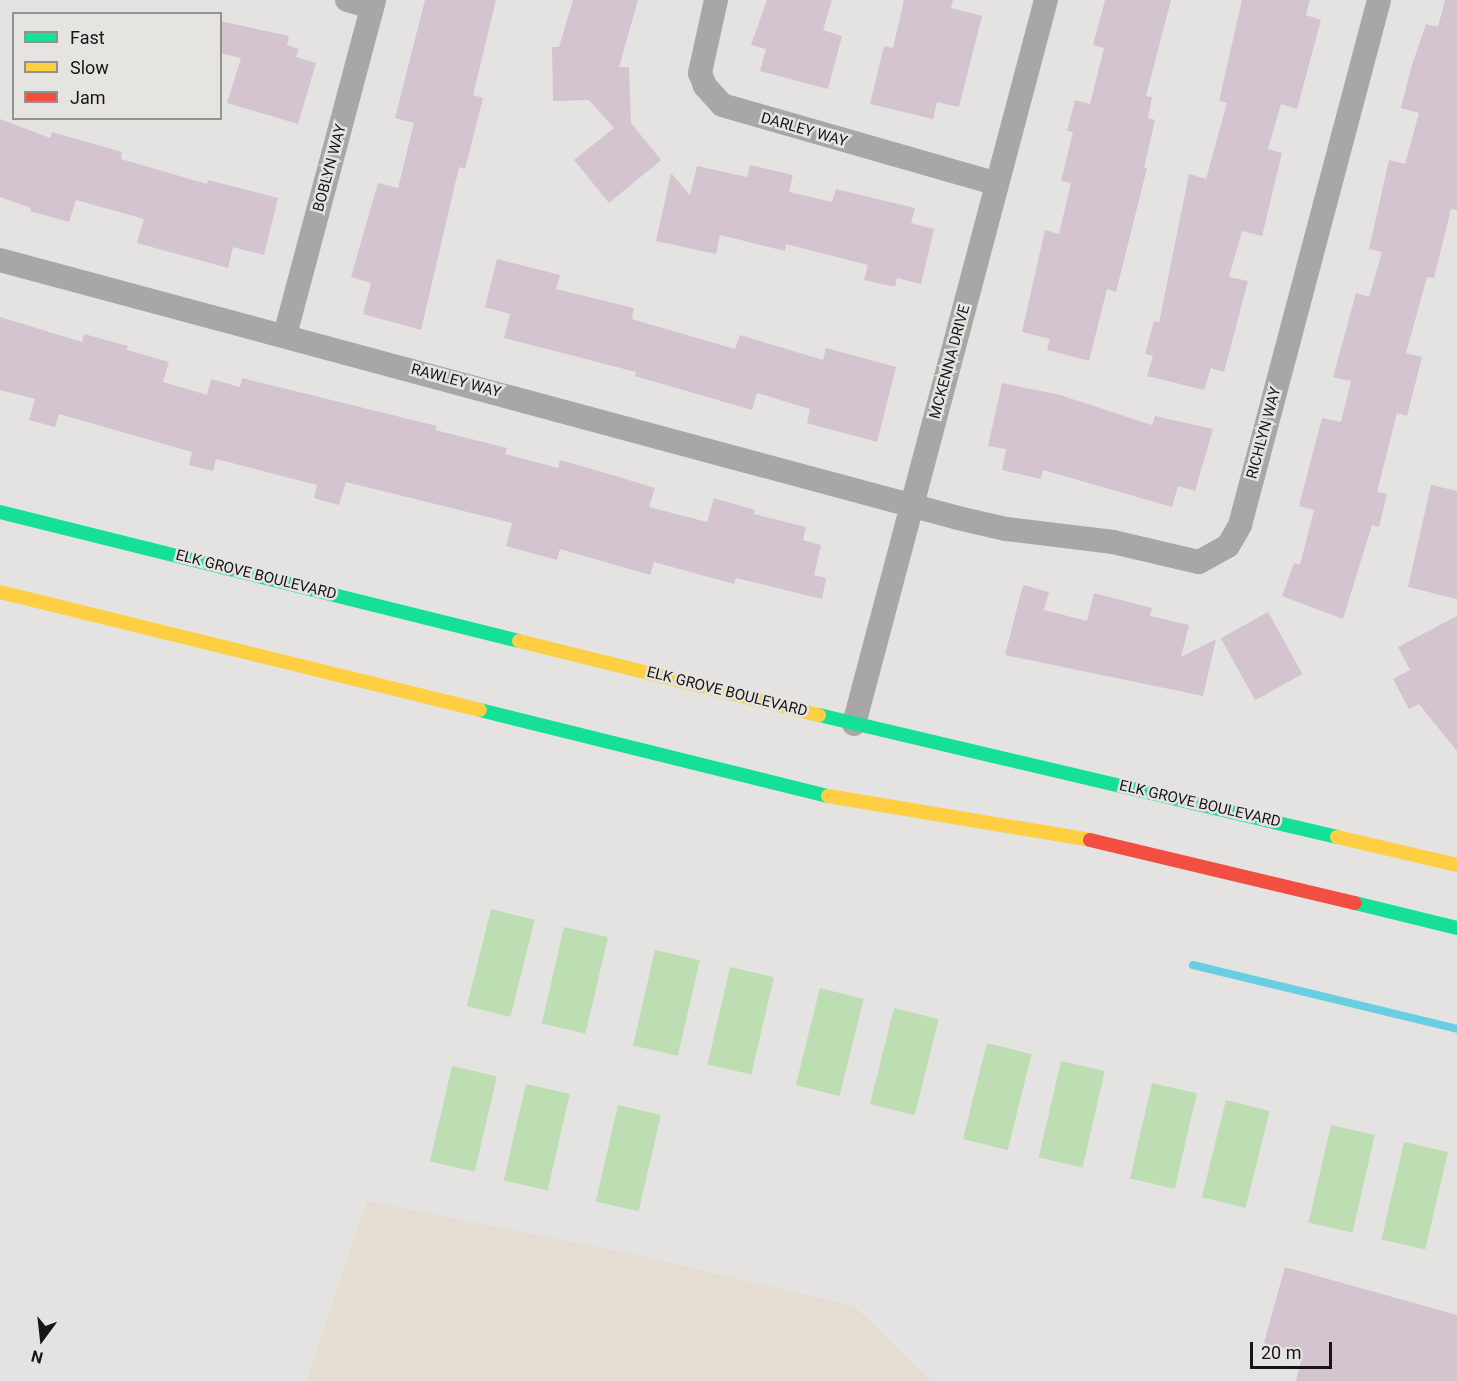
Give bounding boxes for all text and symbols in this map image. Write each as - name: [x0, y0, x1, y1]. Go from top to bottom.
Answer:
- legend: [12, 12, 222, 120]
- text: Fast: [70, 27, 105, 48]
- text: Slow: [70, 57, 109, 78]
- text: Jam: [70, 87, 106, 108]
- street label: DARLEY WAY: [759, 109, 849, 151]
- street label: BOBLYN WAY: [310, 122, 350, 214]
- street label: MCKENNA DRIVE: [926, 303, 974, 421]
- street label: RAWLEY WAY: [409, 360, 503, 402]
- street label: RICHLYN WAY: [1243, 385, 1285, 481]
- street label: ELK GROVE BOULEVARD: [174, 546, 338, 604]
- street label: ELK GROVE BOULEVARD: [645, 663, 809, 721]
- street label: ELK GROVE BOULEVARD: [1118, 777, 1282, 831]
- north arrow: [12, 1309, 72, 1369]
- scale bar: [1253, 1330, 1336, 1368]
- text: 20 m: [1261, 1342, 1301, 1363]
- text: N: [29, 1346, 45, 1368]

